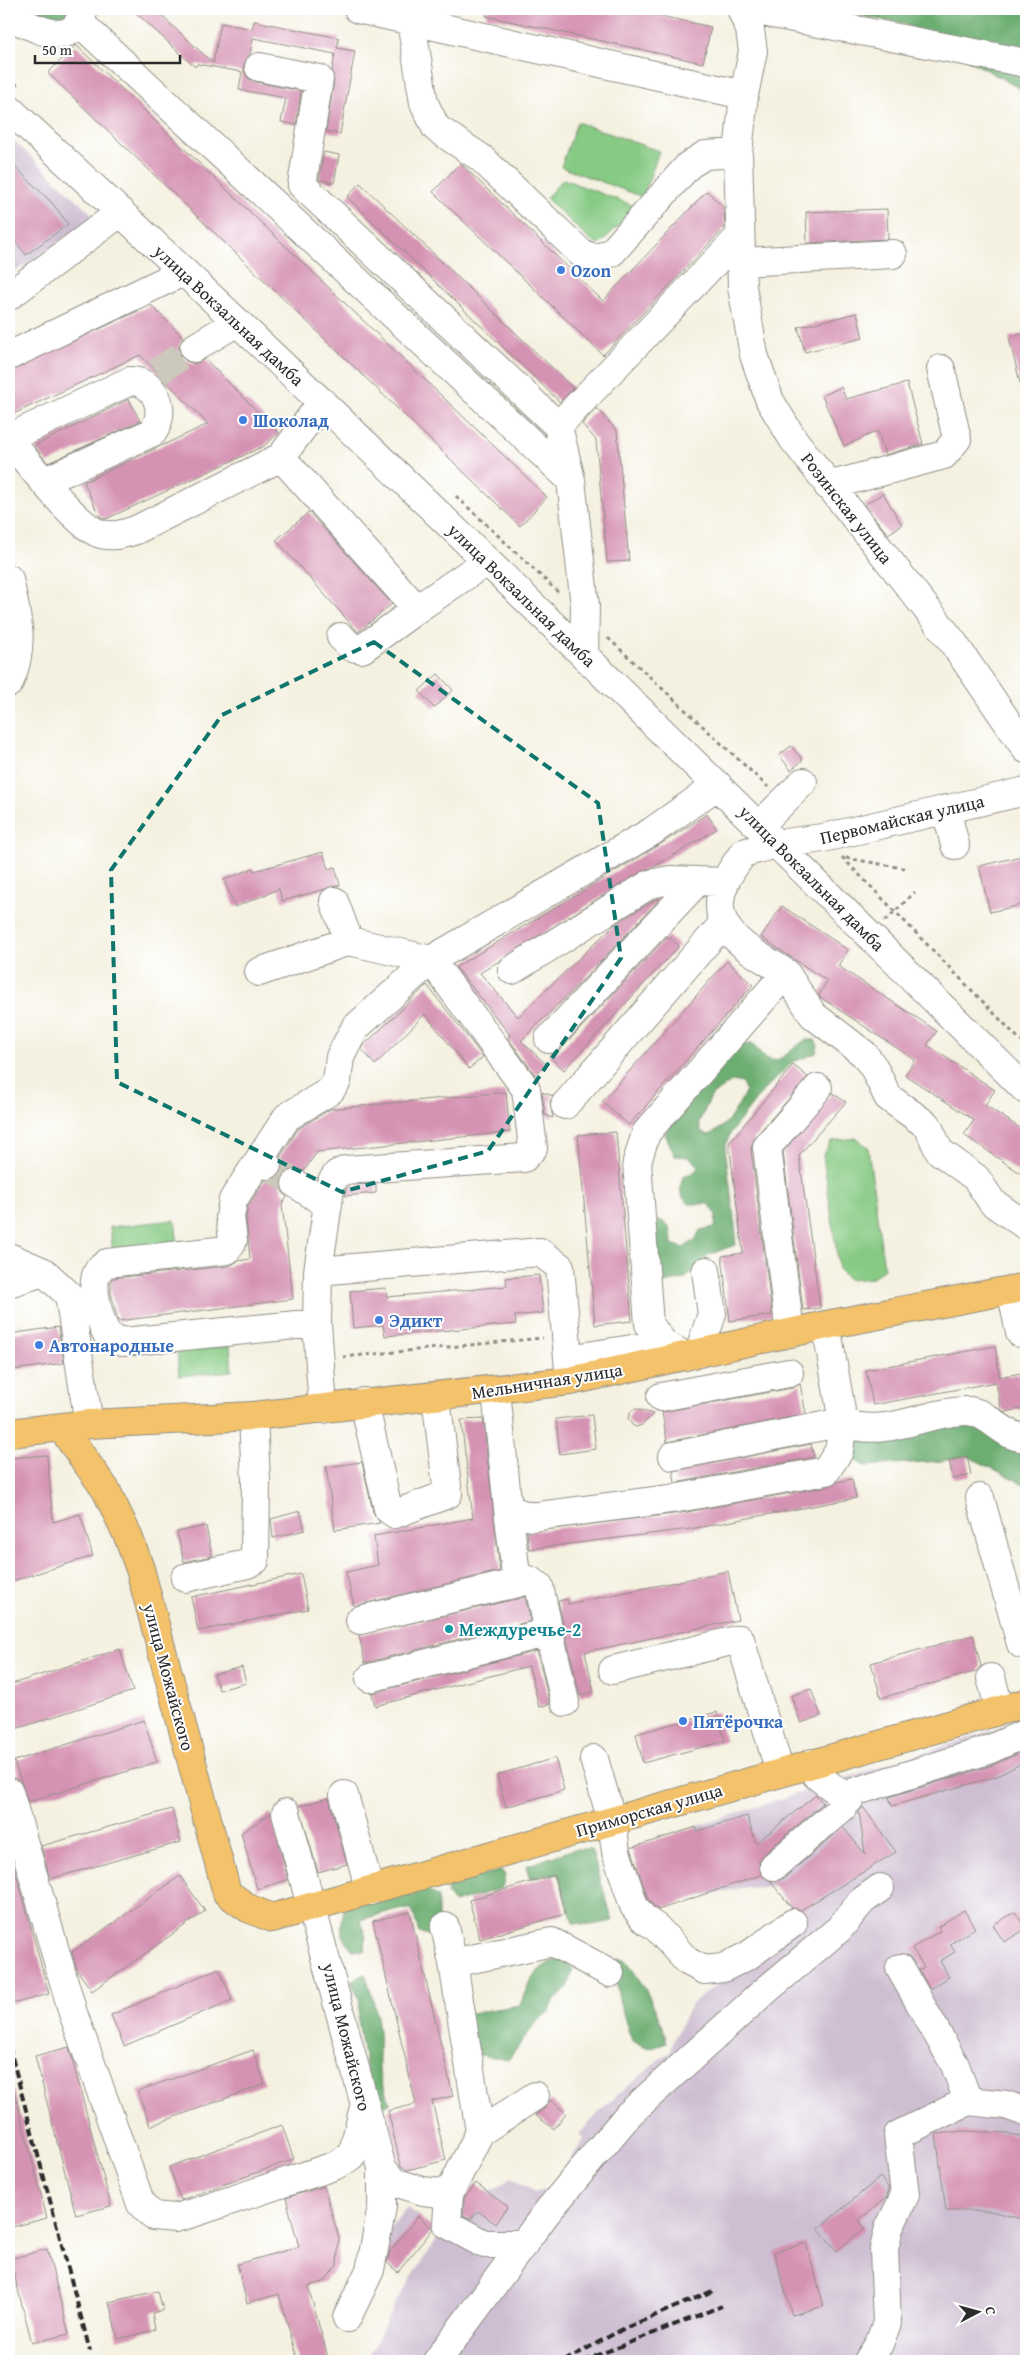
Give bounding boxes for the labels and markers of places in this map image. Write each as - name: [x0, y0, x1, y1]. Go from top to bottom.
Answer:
- place label: Ozon: [571, 257, 611, 284]
- marker: Ozon: [555, 264, 567, 276]
- place label: Шоколад: [253, 407, 329, 434]
- marker: Шоколад: [237, 414, 249, 426]
- place label: Эдикт: [389, 1307, 443, 1334]
- marker: Эдикт: [373, 1314, 385, 1326]
- place label: Автонародные: [49, 1332, 174, 1359]
- marker: Автонародные: [33, 1339, 45, 1351]
- place label: Междуречье-2: [459, 1616, 581, 1643]
- marker: Междуречье-2: [443, 1623, 455, 1635]
- place label: Пятёрочка: [693, 1708, 784, 1735]
- marker: Пятёрочка: [677, 1715, 689, 1727]

